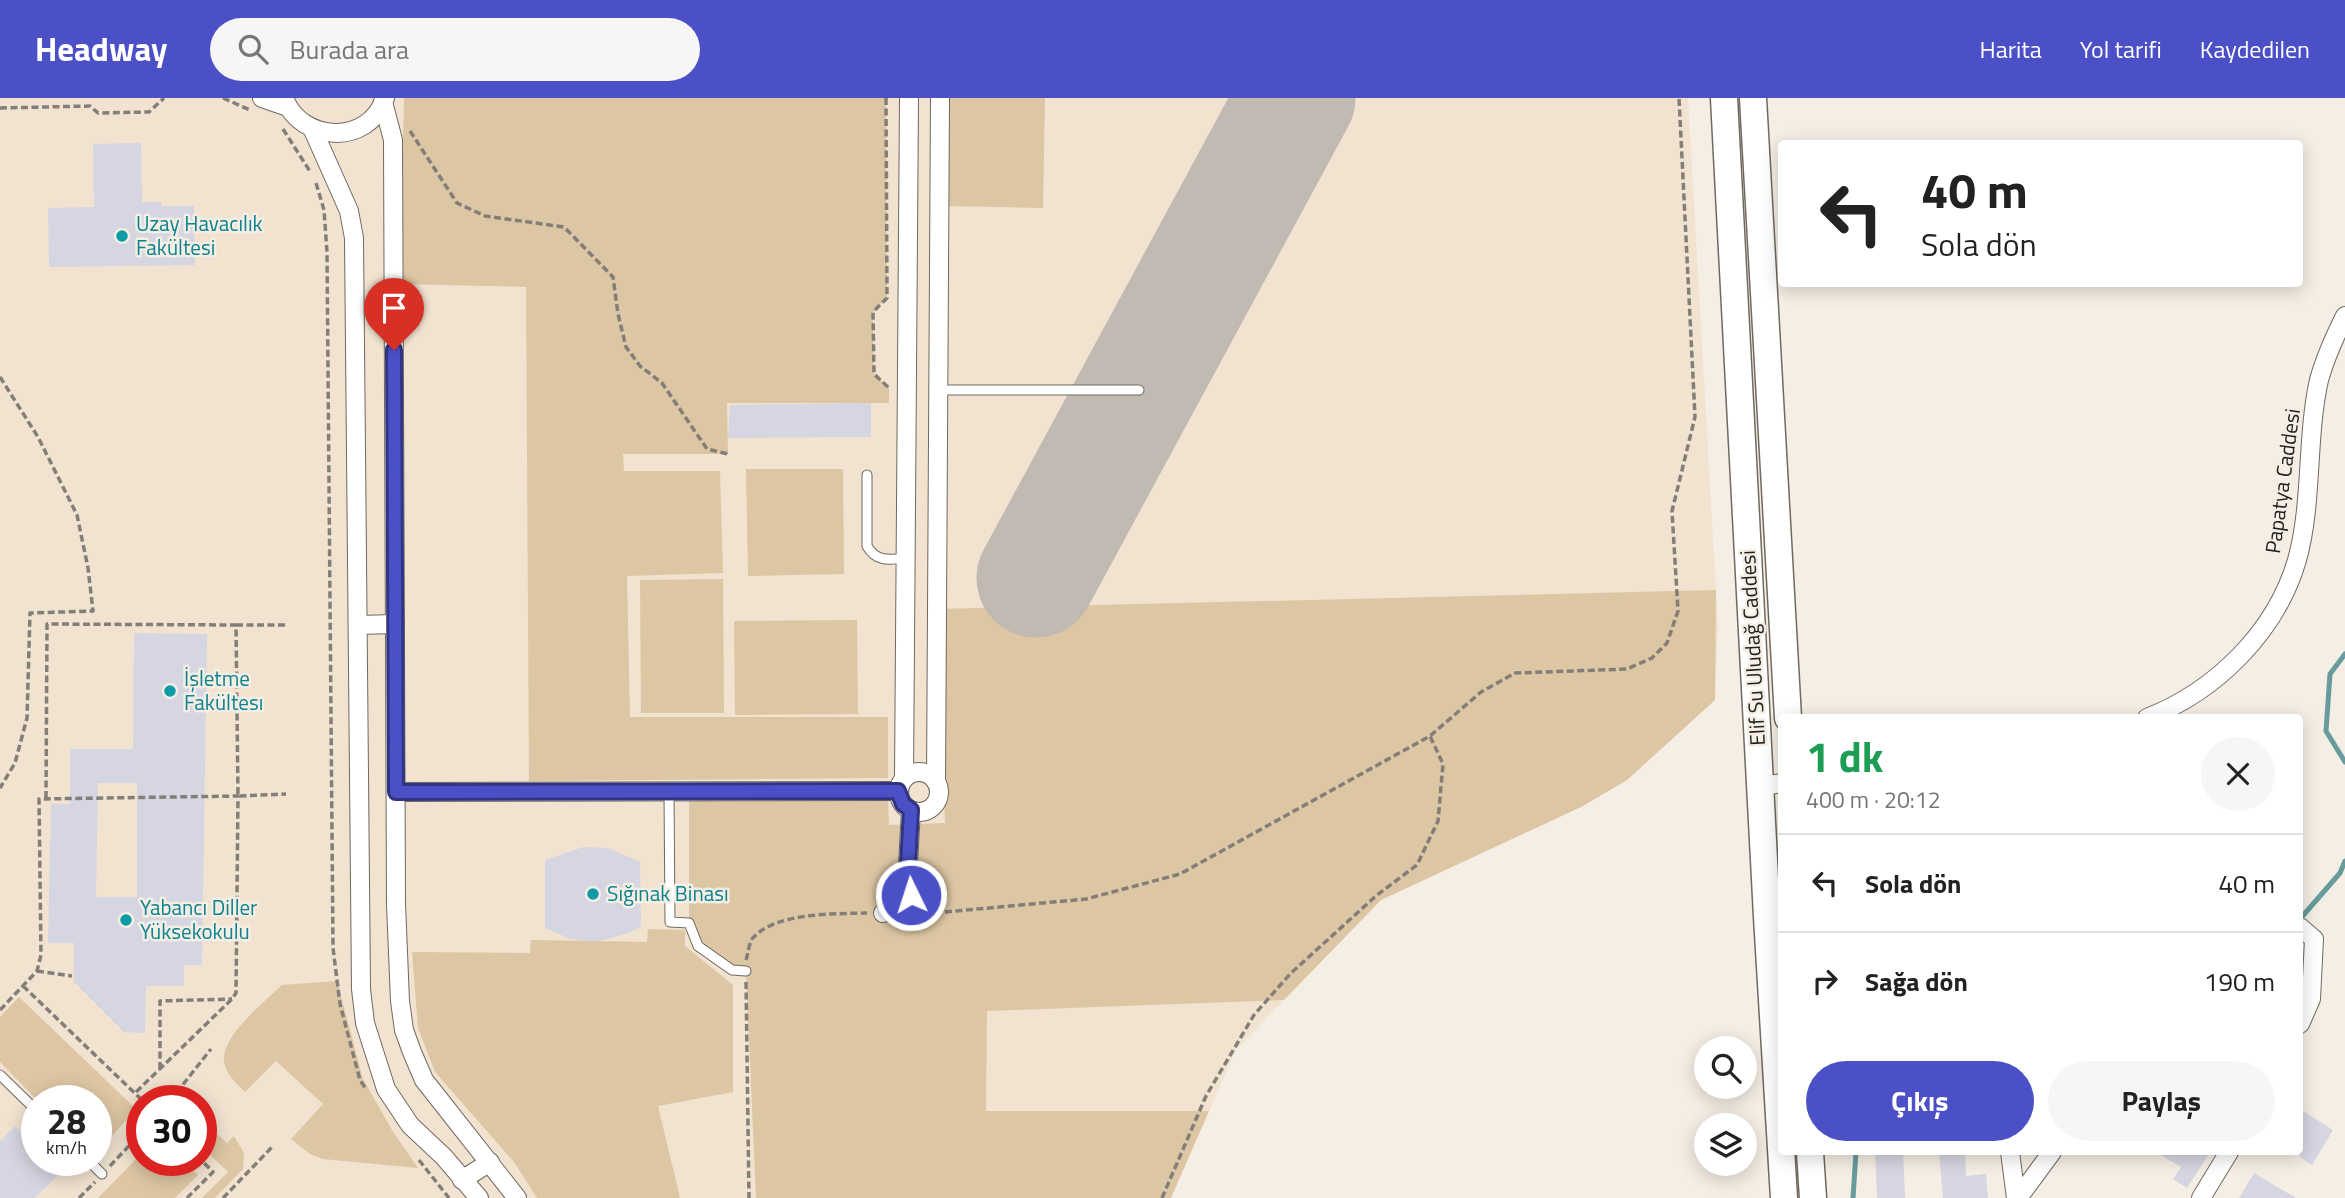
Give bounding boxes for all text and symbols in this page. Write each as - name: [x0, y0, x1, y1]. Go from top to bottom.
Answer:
- search box: [210, 18, 700, 81]
- text: Headway: [35, 24, 168, 74]
- icon: search: [234, 30, 272, 68]
- text: Burada ara: [290, 30, 409, 69]
- text: Harita: [1980, 31, 2042, 67]
- text: Yol tarifi: [2080, 31, 2162, 67]
- text: Kaydedilen: [2200, 31, 2310, 67]
- text: 40 m: [1921, 152, 2028, 227]
- icon: left: [1806, 168, 1897, 259]
- place label: Uzay Havacılık Fakültesi: [136, 207, 263, 263]
- text: Sola dön: [1921, 220, 2037, 268]
- marker: Uzay Havacılık Fakültesi: [114, 228, 130, 244]
- pin: [364, 278, 424, 350]
- icon: arrive: [375, 289, 413, 327]
- street label: Papatya Caddesi: [2256, 406, 2308, 555]
- street label: Elif Su Uludağ Caddesi: [1731, 550, 1773, 747]
- place label: İşletme Fakültesı: [184, 662, 263, 718]
- marker: İşletme Fakültesı: [162, 683, 178, 699]
- text: 1 dk: [1806, 724, 1883, 788]
- button: close: [2201, 737, 2275, 811]
- text: 400 m · 20:12: [1806, 782, 1941, 817]
- position arrow: [874, 858, 948, 932]
- icon: left: [1806, 864, 1844, 902]
- text: Sola dön: [1865, 864, 1962, 903]
- text: 40 m: [2218, 864, 2275, 903]
- place label: Sığınak Binası: [607, 877, 729, 909]
- marker: Sığınak Binası: [585, 886, 601, 902]
- place label: Yabancı Diller Yüksekokulu: [140, 891, 257, 947]
- marker: Yabancı Diller Yüksekokulu: [118, 912, 134, 928]
- icon: right: [1806, 962, 1844, 1000]
- text: Sağa dön: [1865, 962, 1968, 1001]
- text: 190 m: [2204, 962, 2275, 1001]
- map controls: [1694, 1036, 1757, 1176]
- button: search: [1694, 1036, 1757, 1099]
- button: Çıkış: [1806, 1061, 2034, 1141]
- button: Paylaş: [2048, 1061, 2275, 1141]
- speed limit sign: 30: [126, 1085, 217, 1176]
- text: 28: [47, 1094, 86, 1148]
- button: layers: [1694, 1113, 1757, 1176]
- text: km/h: [46, 1134, 87, 1161]

